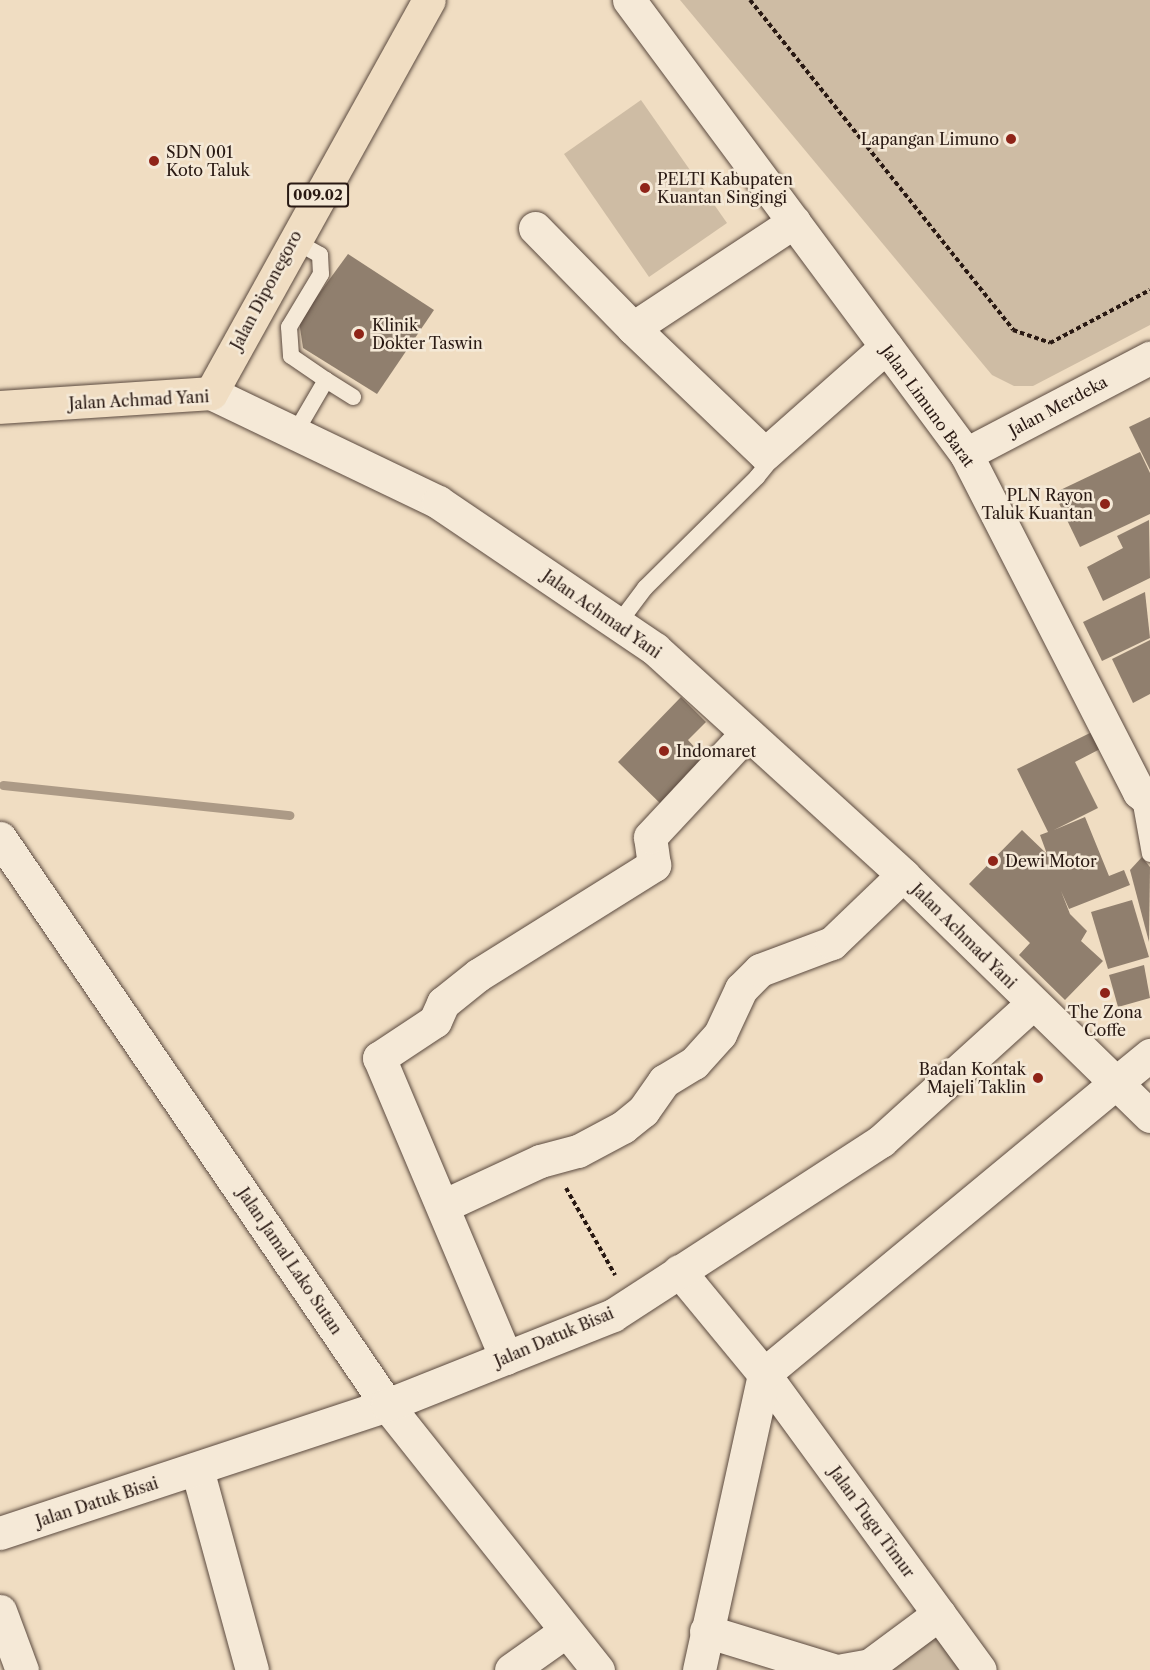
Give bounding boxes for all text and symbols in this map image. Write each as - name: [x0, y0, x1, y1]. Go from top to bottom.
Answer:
- place label: Lapangan Limuno: [861, 129, 999, 149]
- marker: Lapangan Limuno: [1004, 132, 1018, 146]
- place label: SDN 001 Koto Taluk: [166, 142, 250, 180]
- marker: SDN 001 Koto Taluk: [147, 154, 161, 168]
- place label: PELTI Kabupaten Kuantan Singingi: [657, 169, 793, 207]
- marker: PELTI Kabupaten Kuantan Singingi: [638, 181, 652, 195]
- road number: 009.02: [286, 183, 350, 207]
- street label: Jalan Diponegoro: [226, 227, 306, 353]
- place label: Klinik Dokter Taswin: [372, 315, 483, 353]
- marker: Klinik Dokter Taswin: [350, 325, 368, 343]
- street label: Jalan Limuno Barat: [877, 341, 979, 471]
- street label: Jalan Merdeka: [1006, 372, 1110, 440]
- street label: Jalan Achmad Yani: [68, 387, 210, 413]
- place label: PLN Rayon Taluk Kuantan: [981, 485, 1093, 523]
- marker: PLN Rayon Taluk Kuantan: [1098, 497, 1112, 511]
- street label: Jalan Achmad Yani: [538, 565, 666, 663]
- place label: Indomaret: [676, 741, 756, 761]
- marker: Indomaret: [657, 744, 671, 758]
- place label: Dewi Motor: [1005, 851, 1097, 871]
- marker: Dewi Motor: [986, 854, 1000, 868]
- street label: Jalan Achmad Yani: [907, 879, 1021, 993]
- marker: The Zona Coffe: [1098, 986, 1112, 1000]
- place label: The Zona Coffe: [1068, 1002, 1142, 1040]
- place label: Badan Kontak Majeli Taklin: [919, 1059, 1026, 1097]
- marker: Badan Kontak Majeli Taklin: [1031, 1071, 1045, 1085]
- street label: Jalan Jamal Lako Sutan: [234, 1184, 346, 1338]
- street label: Jalan Datuk Bisai: [491, 1303, 617, 1371]
- street label: Jalan Tugu Timur: [825, 1462, 919, 1582]
- street label: Jalan Datuk Bisai: [33, 1473, 161, 1531]

